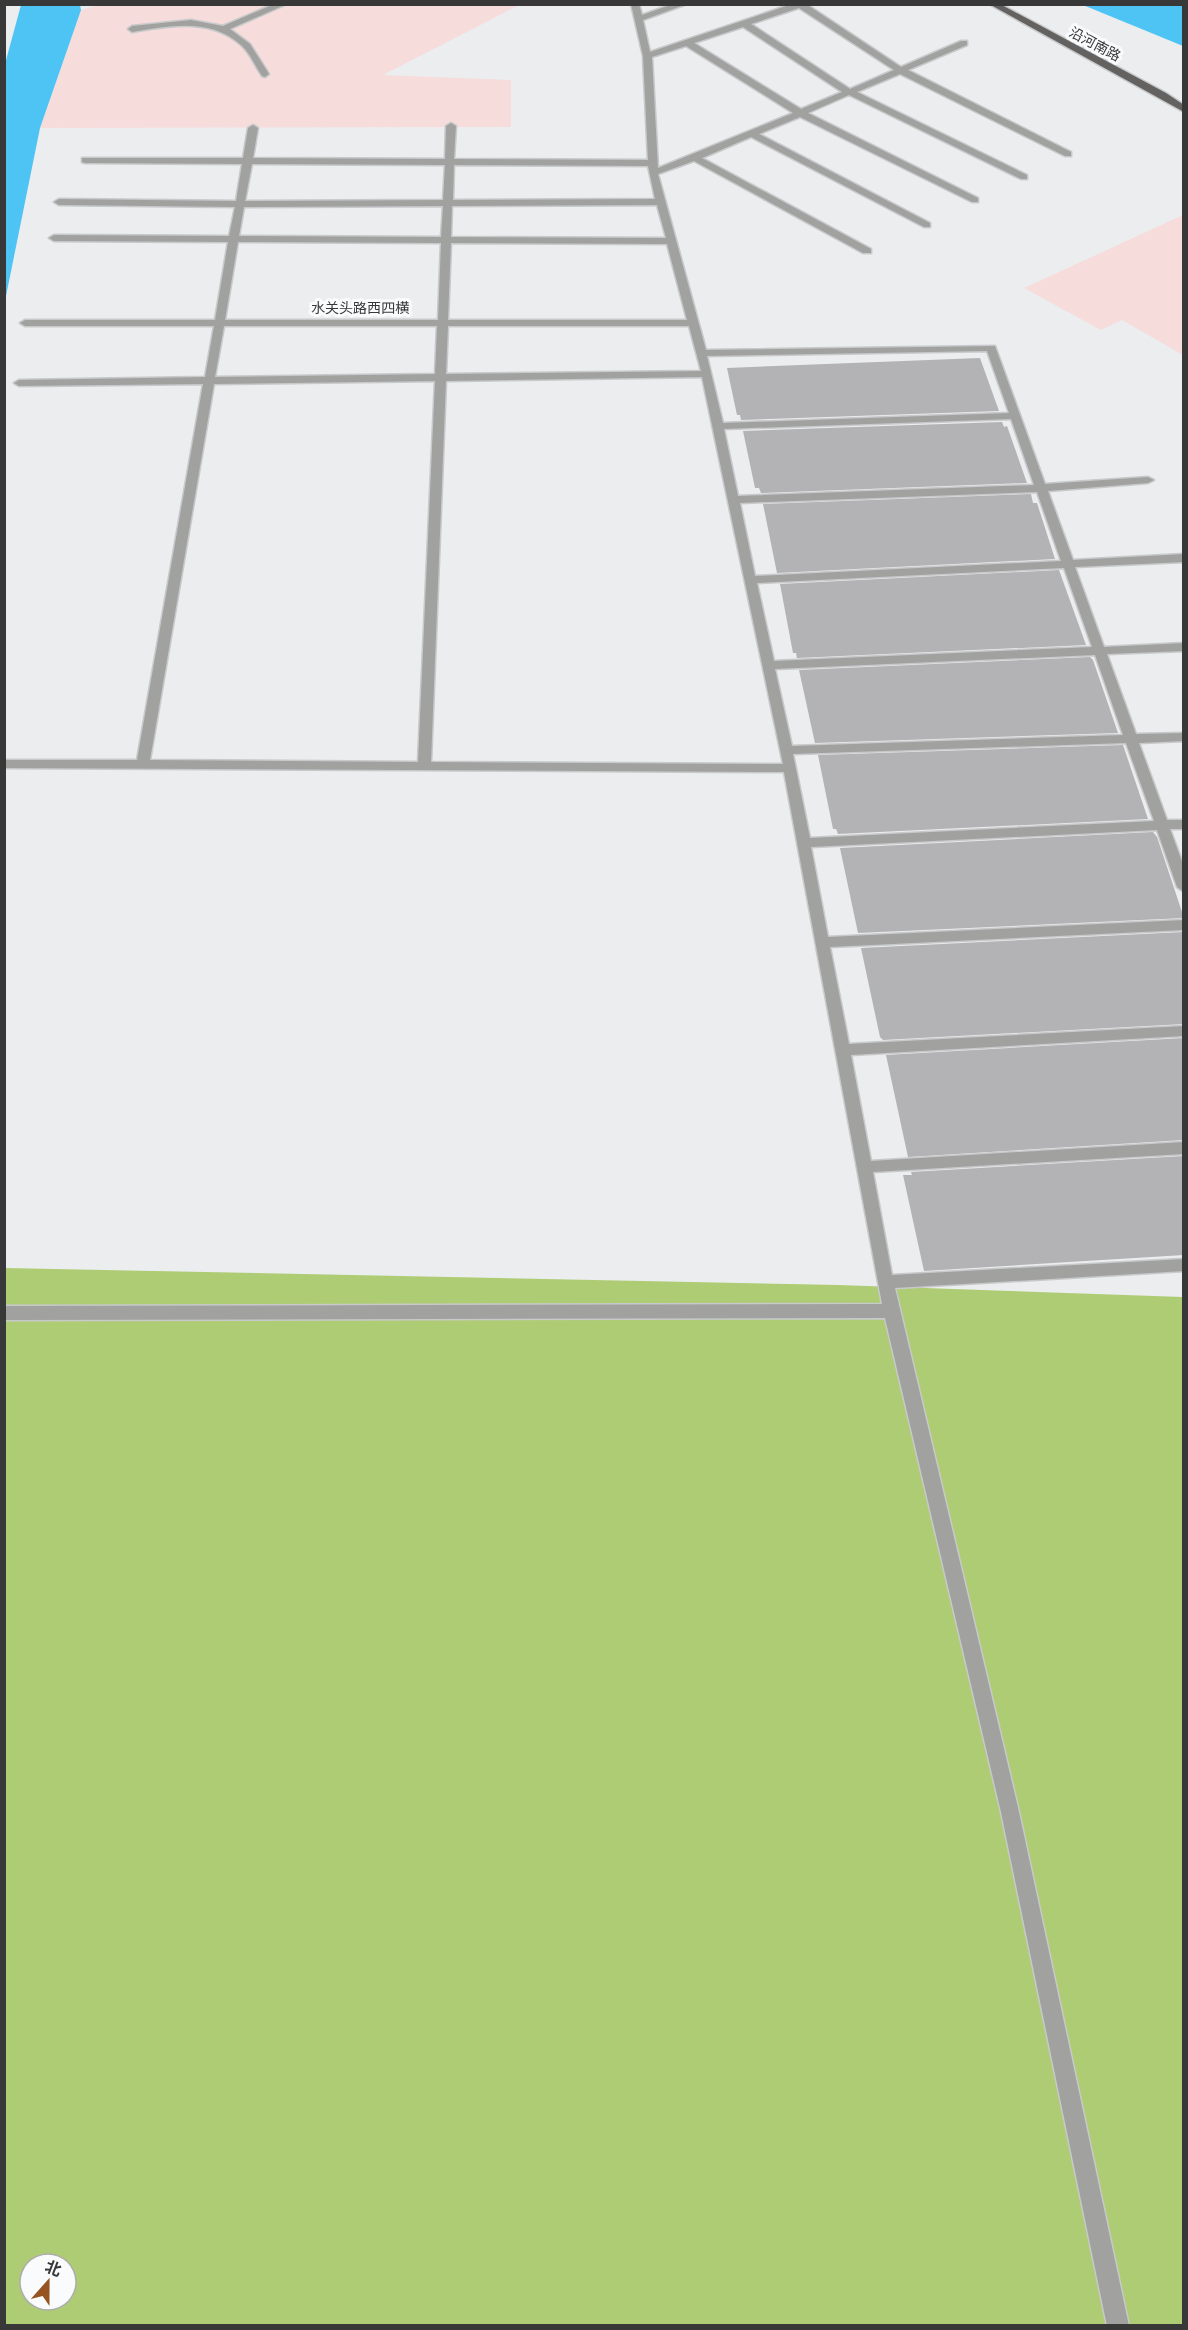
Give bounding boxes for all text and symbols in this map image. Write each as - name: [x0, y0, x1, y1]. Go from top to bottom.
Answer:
- street label: 沿河南路: [1067, 24, 1123, 64]
- street label: 水关头路西四横: [311, 300, 410, 316]
- north arrow: [18, 2252, 78, 2312]
- text: 北: [42, 2257, 64, 2280]

